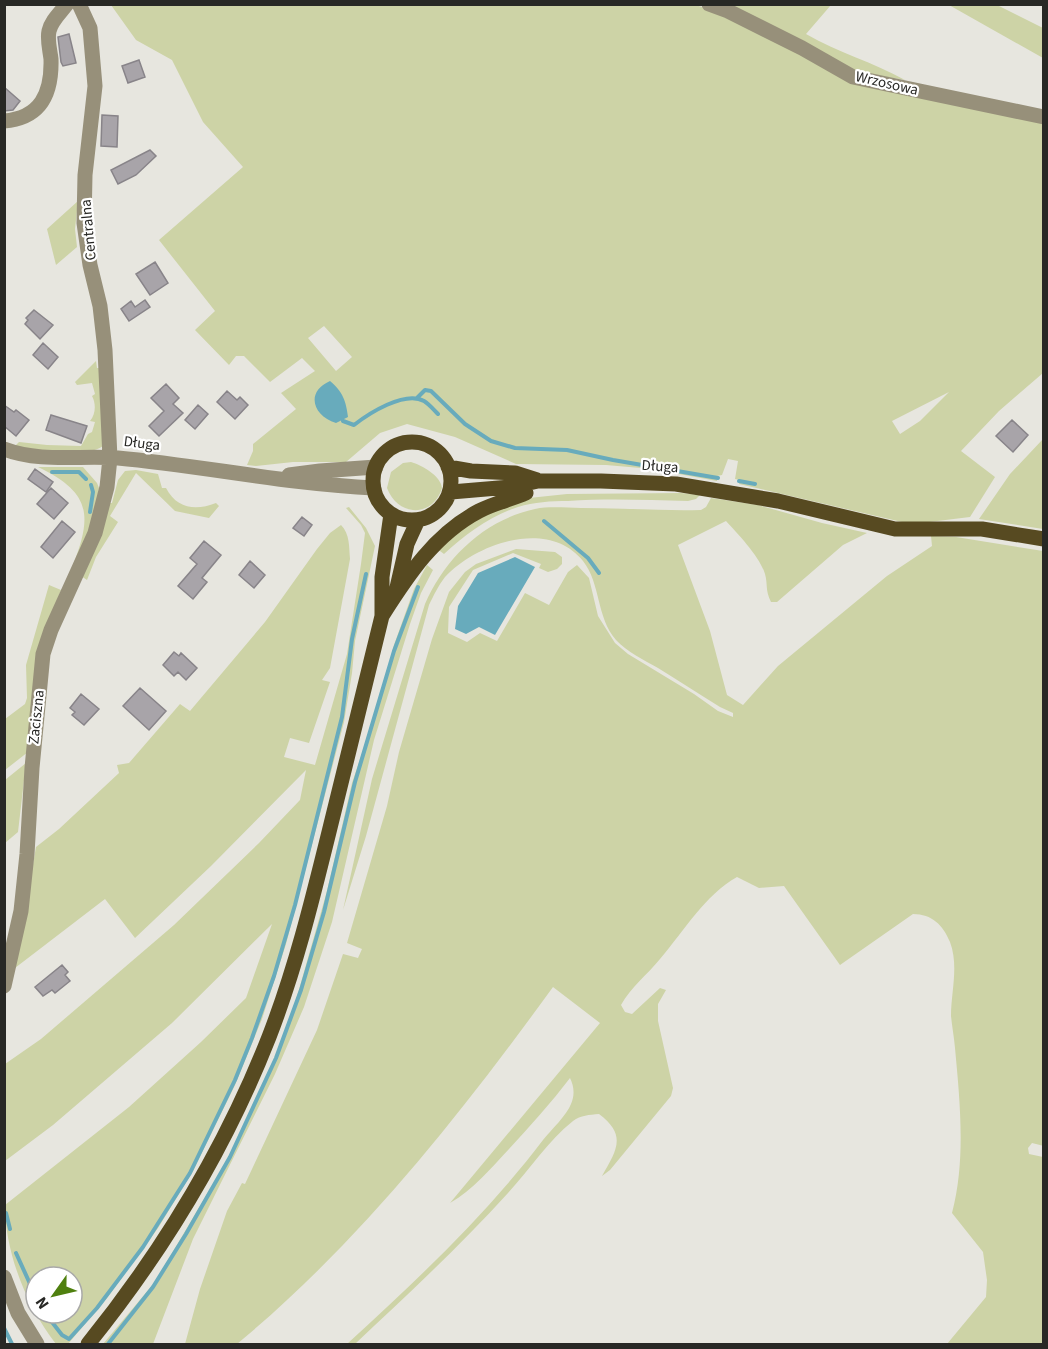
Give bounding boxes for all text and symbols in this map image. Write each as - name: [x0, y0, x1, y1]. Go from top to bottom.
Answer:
- street label: Wrzosowa: [853, 66, 920, 101]
- street label: Centralna: [75, 199, 102, 261]
- street label: Długa: [122, 431, 161, 456]
- street label: Długa: [641, 455, 679, 478]
- street label: Zaciszna: [23, 689, 50, 745]
- north arrow: [24, 1265, 84, 1325]
- text: N: [30, 1292, 54, 1313]

